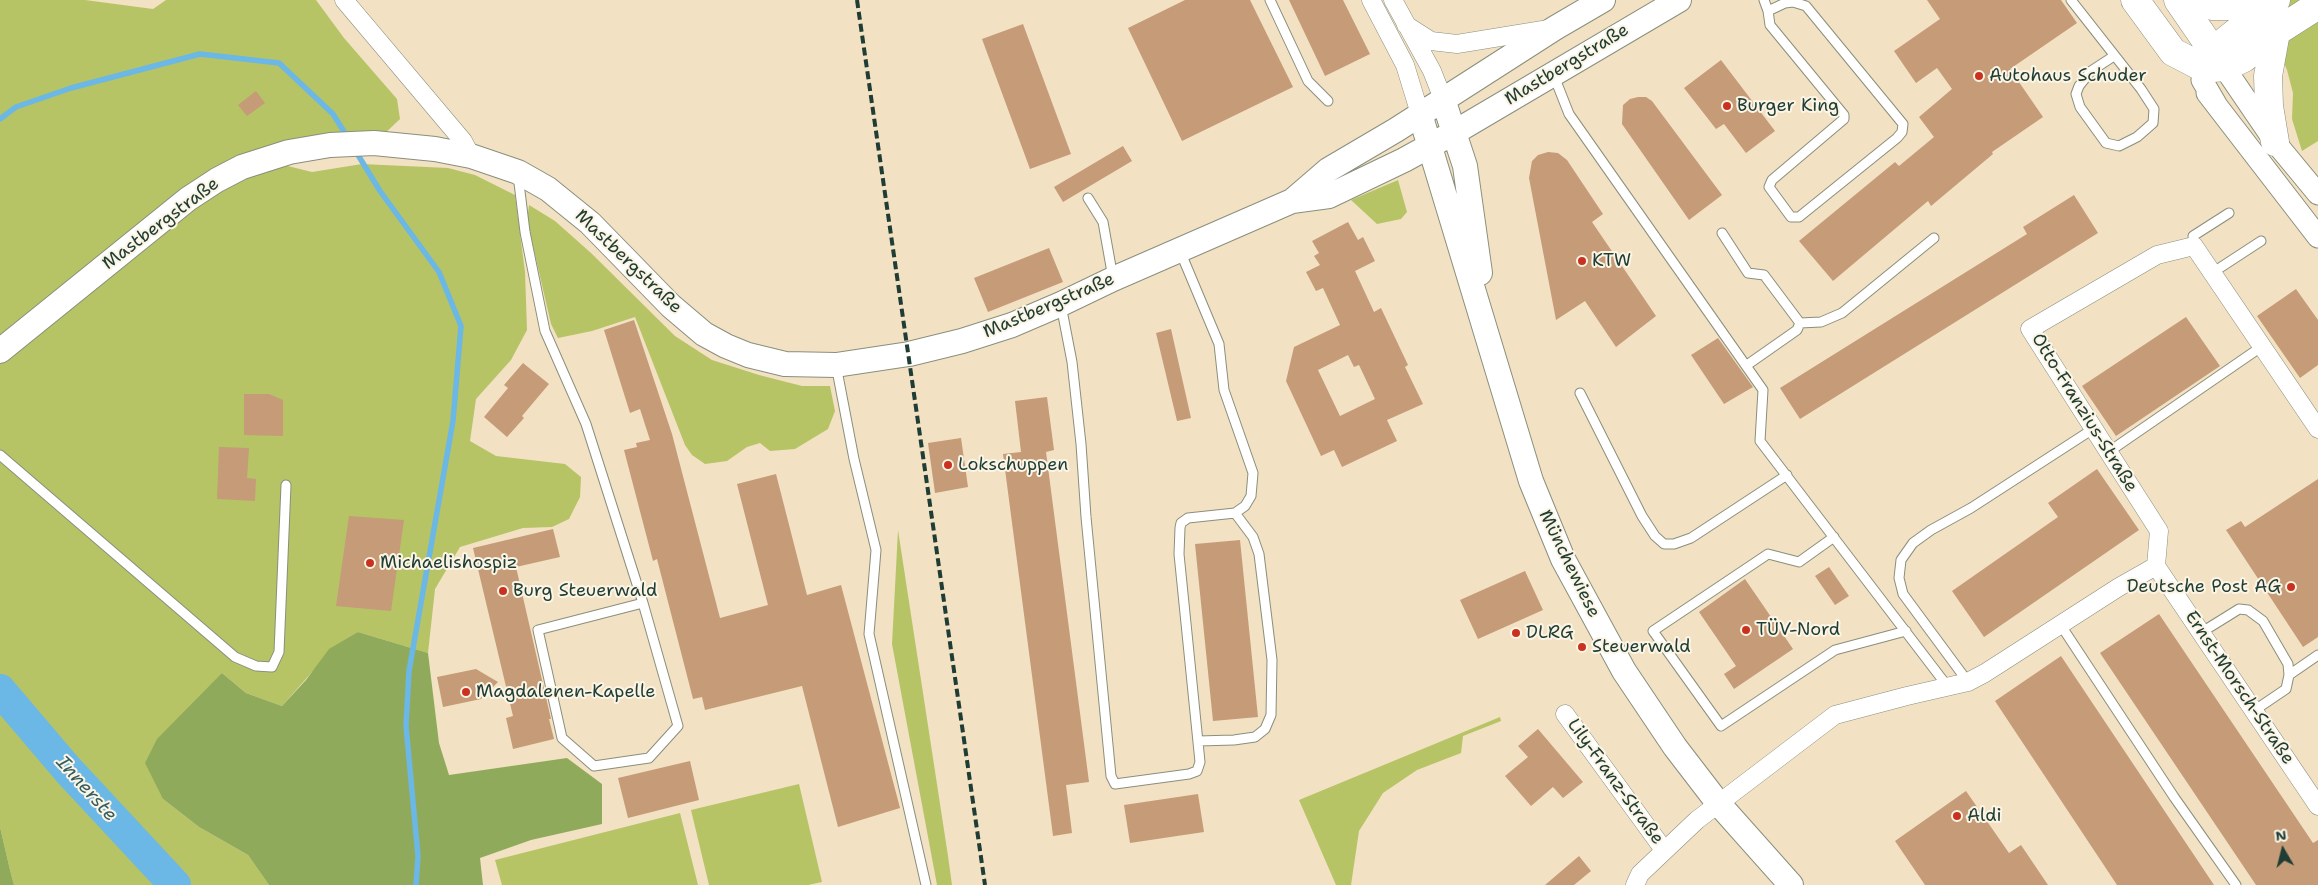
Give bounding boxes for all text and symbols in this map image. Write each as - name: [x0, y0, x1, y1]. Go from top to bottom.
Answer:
- street label: Mastbergstraße: [1501, 20, 1633, 110]
- place label: Autohaus Schuder: [1989, 65, 2147, 87]
- marker: Autohaus Schuder: [1973, 70, 1985, 82]
- place label: Burger King: [1737, 95, 1839, 117]
- marker: Burger King: [1721, 100, 1733, 112]
- street label: Mastbergstraße: [98, 173, 224, 275]
- street label: Mastbergstraße: [570, 205, 686, 319]
- place label: KTW: [1592, 250, 1631, 272]
- marker: KTW: [1576, 255, 1588, 267]
- street label: Mastbergstraße: [980, 269, 1118, 343]
- street label: Otto-Franzius-Straße: [2026, 330, 2142, 496]
- place label: Lokschuppen: [958, 454, 1068, 476]
- marker: Lokschuppen: [942, 459, 954, 471]
- street label: Münchewiese: [1534, 507, 1604, 621]
- place label: Michaelishospiz: [380, 552, 517, 574]
- marker: Michaelishospiz: [364, 557, 376, 569]
- place label: Deutsche Post AG: [2127, 576, 2281, 598]
- place label: Burg Steuerwald: [513, 580, 657, 602]
- marker: Deutsche Post AG: [2285, 581, 2297, 593]
- marker: Burg Steuerwald: [497, 585, 509, 597]
- street label: Ernst-Morsch-Straße: [2180, 607, 2298, 769]
- place label: TÜV-Nord: [1756, 619, 1840, 641]
- place label: DLRG: [1526, 622, 1574, 644]
- marker: TÜV-Nord: [1740, 624, 1752, 636]
- marker: DLRG: [1510, 627, 1522, 639]
- place label: Steuerwald: [1592, 636, 1691, 658]
- marker: Steuerwald: [1576, 641, 1588, 653]
- place label: Magdalenen-Kapelle: [476, 681, 655, 703]
- marker: Magdalenen-Kapelle: [460, 686, 472, 698]
- street label: Lily-Franz-Straße: [1562, 715, 1668, 849]
- water label: Innerste: [51, 752, 121, 826]
- place label: Aldi: [1967, 805, 2002, 827]
- marker: Aldi: [1951, 810, 1963, 822]
- north arrow: [2258, 825, 2308, 875]
- text: N: [2274, 825, 2288, 845]

